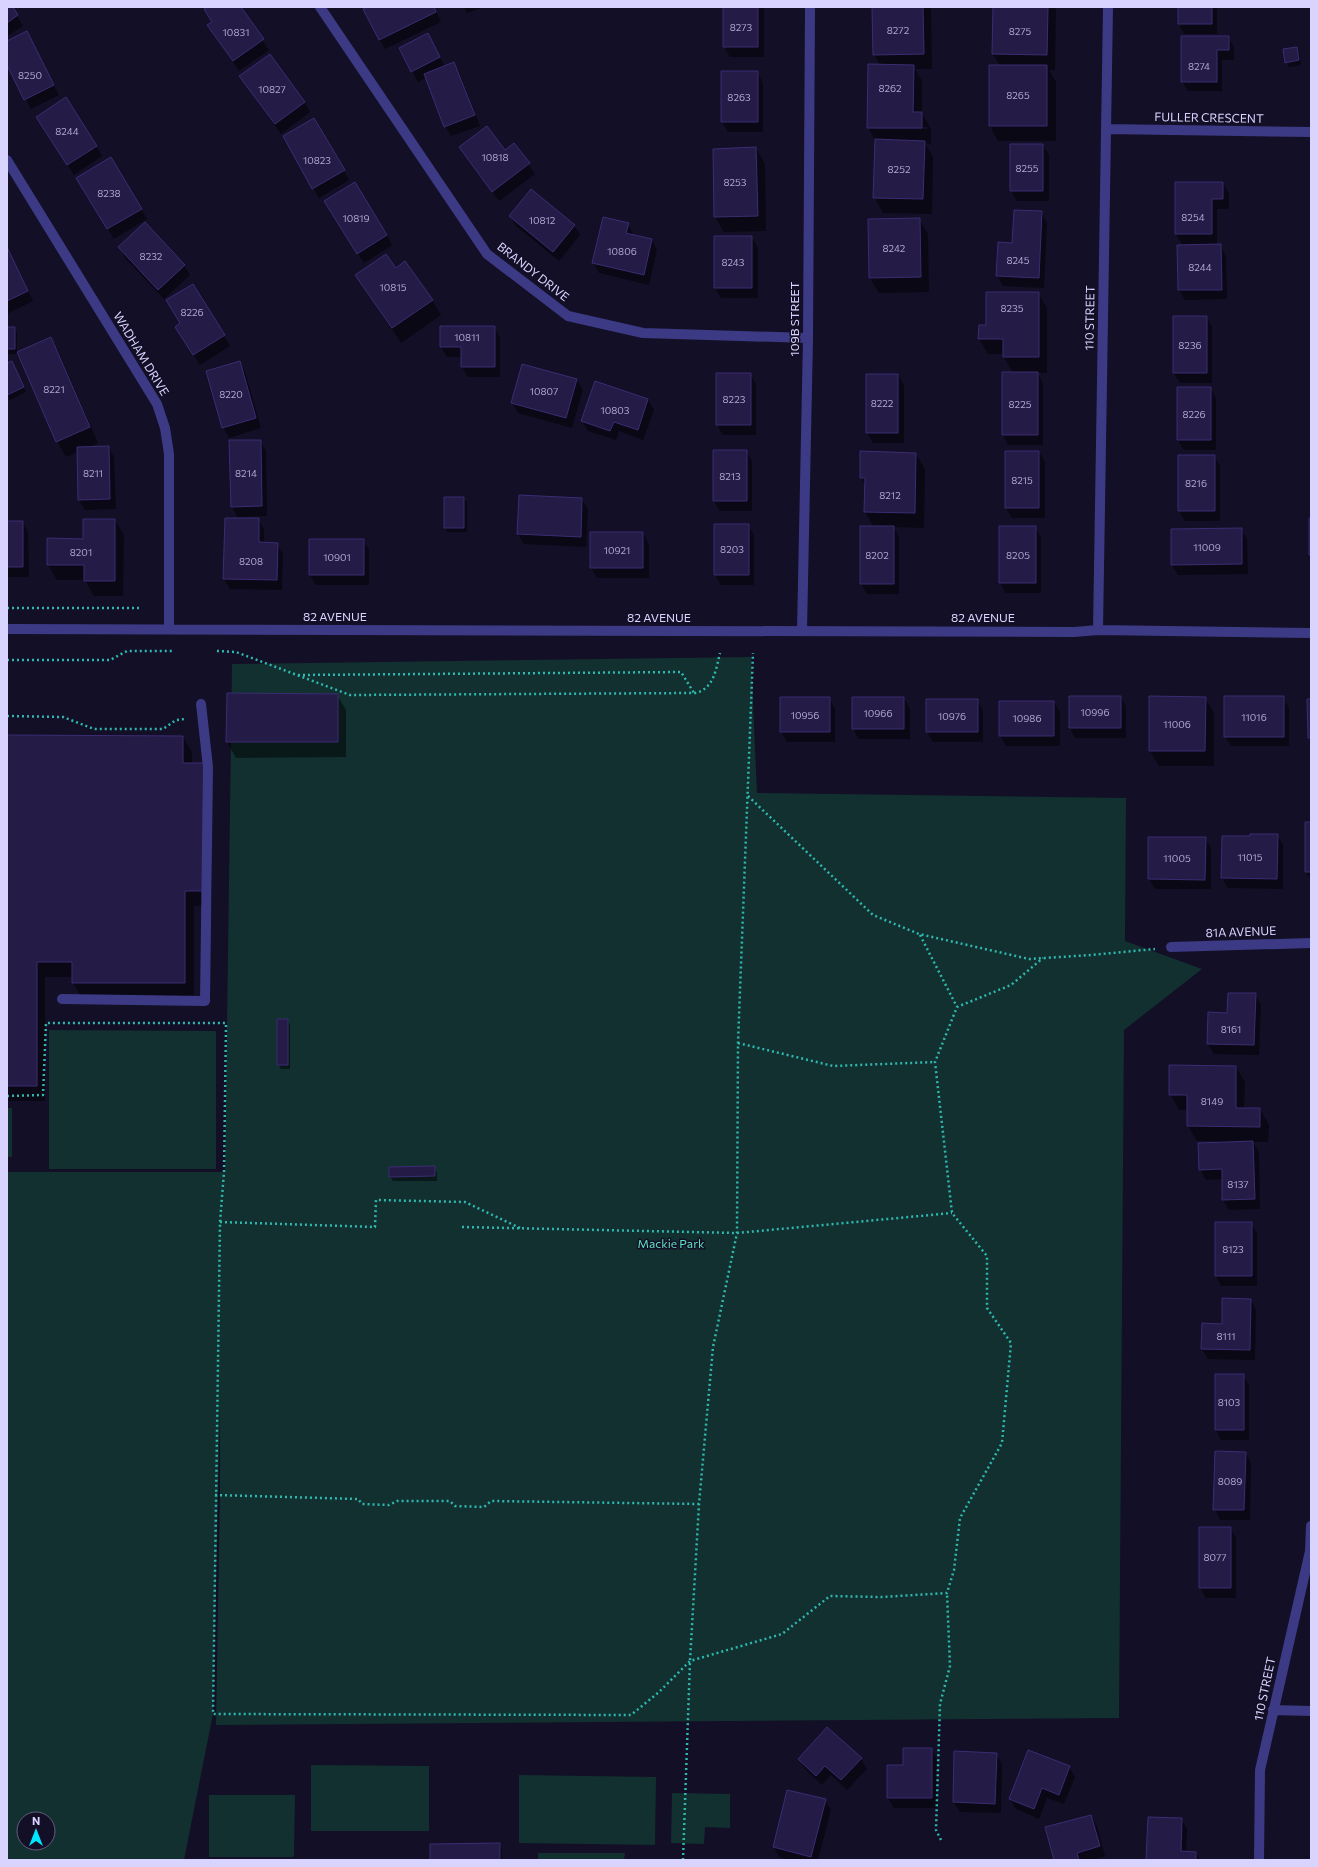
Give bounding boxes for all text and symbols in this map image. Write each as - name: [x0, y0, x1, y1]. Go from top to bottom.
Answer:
- house number: 8273: [730, 21, 753, 33]
- house number: 8272: [887, 24, 910, 36]
- house number: 8275: [1009, 25, 1032, 37]
- house number: 10831: [223, 26, 249, 38]
- house number: 8274: [1188, 60, 1210, 72]
- house number: 8250: [18, 69, 42, 81]
- house number: 8262: [878, 82, 902, 94]
- house number: 10827: [258, 83, 286, 95]
- house number: 8265: [1006, 89, 1030, 101]
- house number: 8263: [727, 91, 751, 103]
- street label: FULLER CRESCENT: [1154, 109, 1264, 125]
- house number: 8244: [55, 125, 79, 137]
- house number: 10818: [481, 151, 509, 163]
- house number: 10823: [303, 154, 331, 166]
- house number: 8255: [1015, 162, 1039, 174]
- house number: 8252: [888, 163, 911, 175]
- house number: 8253: [723, 176, 747, 188]
- house number: 8238: [97, 187, 121, 199]
- house number: 8254: [1181, 211, 1205, 223]
- house number: 10819: [342, 212, 370, 224]
- house number: 10812: [529, 214, 556, 226]
- street label: BRANDY DRIVE: [495, 239, 572, 304]
- house number: 8242: [883, 242, 906, 254]
- house number: 10806: [607, 245, 637, 257]
- house number: 8232: [140, 250, 163, 262]
- house number: 8245: [1006, 254, 1030, 266]
- house number: 8243: [721, 256, 745, 268]
- house number: 8244: [1188, 261, 1212, 273]
- house number: 10815: [380, 281, 407, 293]
- street label: 109B STREET: [787, 281, 801, 356]
- street label: 110 STREET: [1081, 285, 1097, 351]
- house number: 8235: [1000, 302, 1024, 314]
- house number: 8226: [180, 306, 204, 318]
- street label: WADHAM DRIVE: [111, 309, 172, 398]
- house number: 10811: [454, 331, 480, 343]
- house number: 8236: [1178, 339, 1202, 351]
- house number: 8221: [43, 383, 65, 395]
- house number: 10807: [530, 385, 558, 397]
- house number: 8220: [219, 388, 243, 400]
- house number: 8223: [723, 393, 746, 405]
- house number: 8222: [871, 397, 894, 409]
- house number: 8225: [1009, 398, 1032, 410]
- house number: 10803: [600, 404, 630, 416]
- house number: 8226: [1182, 408, 1206, 420]
- house number: 8211: [83, 467, 103, 479]
- house number: 8214: [235, 467, 257, 479]
- house number: 8213: [719, 470, 741, 482]
- house number: 8215: [1011, 474, 1033, 486]
- house number: 8216: [1185, 477, 1207, 489]
- house number: 8212: [879, 489, 901, 501]
- house number: 11009: [1193, 541, 1221, 553]
- house number: 8203: [720, 543, 744, 555]
- house number: 10921: [604, 544, 630, 556]
- house number: 8201: [70, 546, 92, 558]
- house number: 8202: [865, 549, 889, 561]
- house number: 8205: [1006, 549, 1030, 561]
- house number: 10901: [323, 551, 351, 563]
- house number: 8208: [239, 555, 263, 567]
- street label: 82 AVENUE: [303, 609, 367, 623]
- street label: 82 AVENUE: [627, 610, 691, 624]
- street label: 82 AVENUE: [951, 610, 1015, 624]
- house number: 10996: [1080, 706, 1110, 718]
- house number: 10966: [863, 707, 893, 719]
- house number: 10956: [791, 709, 819, 721]
- house number: 10976: [938, 710, 966, 722]
- house number: 11016: [1241, 711, 1267, 723]
- house number: 10986: [1012, 712, 1042, 724]
- house number: 11006: [1163, 718, 1191, 730]
- house number: 11015: [1237, 851, 1263, 863]
- house number: 11005: [1163, 852, 1191, 864]
- street label: 81A AVENUE: [1205, 923, 1277, 939]
- house number: 8161: [1221, 1023, 1241, 1035]
- house number: 8149: [1201, 1095, 1223, 1107]
- house number: 8137: [1227, 1178, 1249, 1190]
- park label: Mackie Park: [638, 1236, 705, 1250]
- house number: 8123: [1222, 1243, 1244, 1255]
- house number: 8111: [1217, 1330, 1235, 1342]
- house number: 8103: [1218, 1396, 1241, 1408]
- house number: 8089: [1218, 1475, 1242, 1487]
- house number: 8077: [1203, 1551, 1227, 1563]
- street label: 110 STREET: [1250, 1655, 1278, 1722]
- north arrow: [16, 1811, 56, 1851]
- text: N: [32, 1814, 40, 1827]

